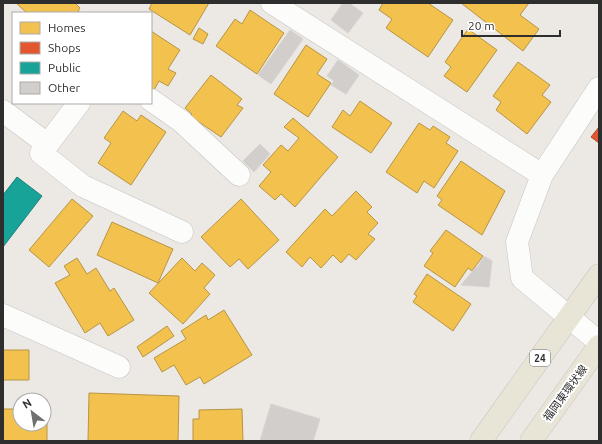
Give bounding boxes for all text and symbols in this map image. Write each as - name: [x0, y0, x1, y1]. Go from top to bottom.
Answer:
- legend: [12, 12, 152, 104]
- scale bar: [462, 12, 560, 38]
- text: 20 m: [468, 19, 495, 32]
- text: Homes: [48, 21, 86, 34]
- text: Shops: [48, 41, 80, 54]
- text: Public: [48, 61, 81, 74]
- text: Other: [48, 81, 81, 94]
- road number: 24: [530, 350, 550, 366]
- street label: 福岡東環状線: [541, 363, 589, 423]
- north arrow: [12, 392, 52, 432]
- text: N: [20, 396, 33, 411]

